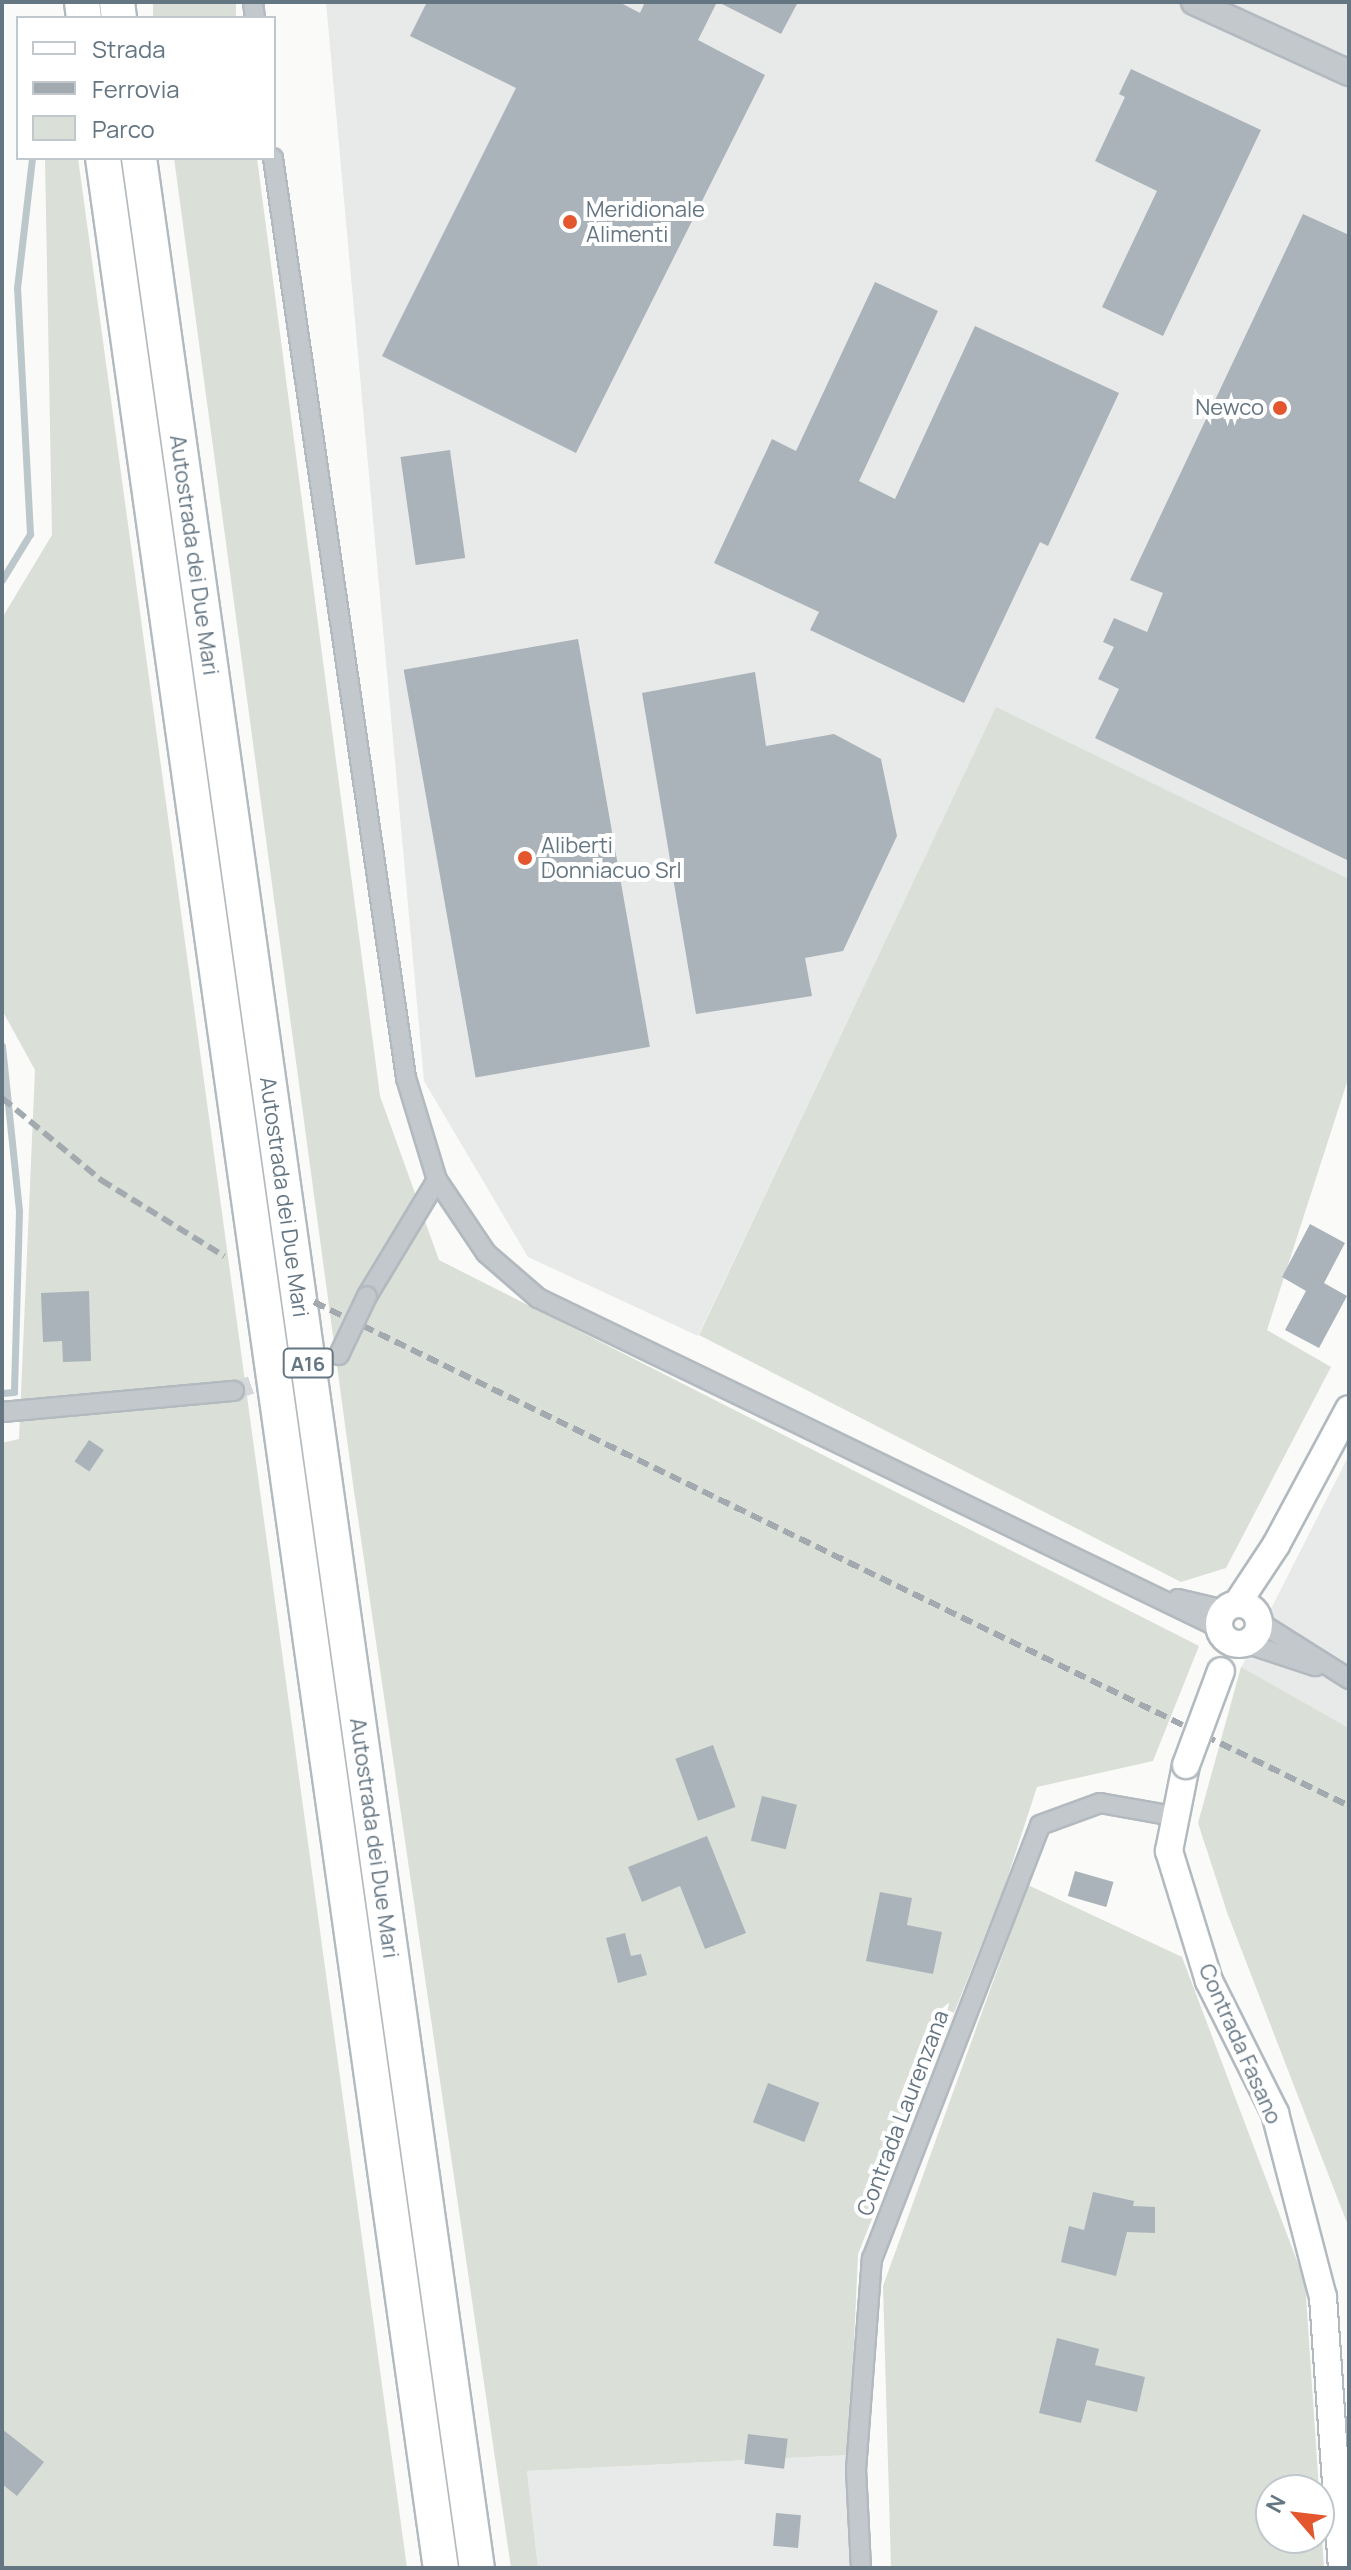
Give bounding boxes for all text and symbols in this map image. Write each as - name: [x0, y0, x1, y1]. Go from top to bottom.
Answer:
- legend: [16, 16, 276, 160]
- text: Strada: [92, 32, 165, 65]
- text: Ferrovia: [92, 72, 180, 105]
- text: Parco: [92, 112, 155, 145]
- place label: Meridionale Alimenti: [586, 196, 705, 248]
- marker: Meridionale Alimenti: [561, 213, 579, 231]
- place label: Newco: [1195, 395, 1264, 421]
- marker: Newco: [1271, 399, 1289, 417]
- street label: Autostrada dei Due Mari: [164, 433, 224, 677]
- place label: Aliberti Donniacuo Srl: [541, 832, 682, 884]
- marker: Aliberti Donniacuo Srl: [516, 849, 534, 867]
- street label: Autostrada dei Due Mari: [254, 1075, 314, 1319]
- road number: A16: [282, 1347, 334, 1379]
- street label: Autostrada dei Due Mari: [344, 1716, 404, 1960]
- street label: Contrada Fasano: [1193, 1960, 1287, 2128]
- street label: Contrada Laurenzana: [852, 2006, 954, 2220]
- north arrow: [1255, 2474, 1335, 2554]
- text: N: [1259, 2490, 1293, 2518]

